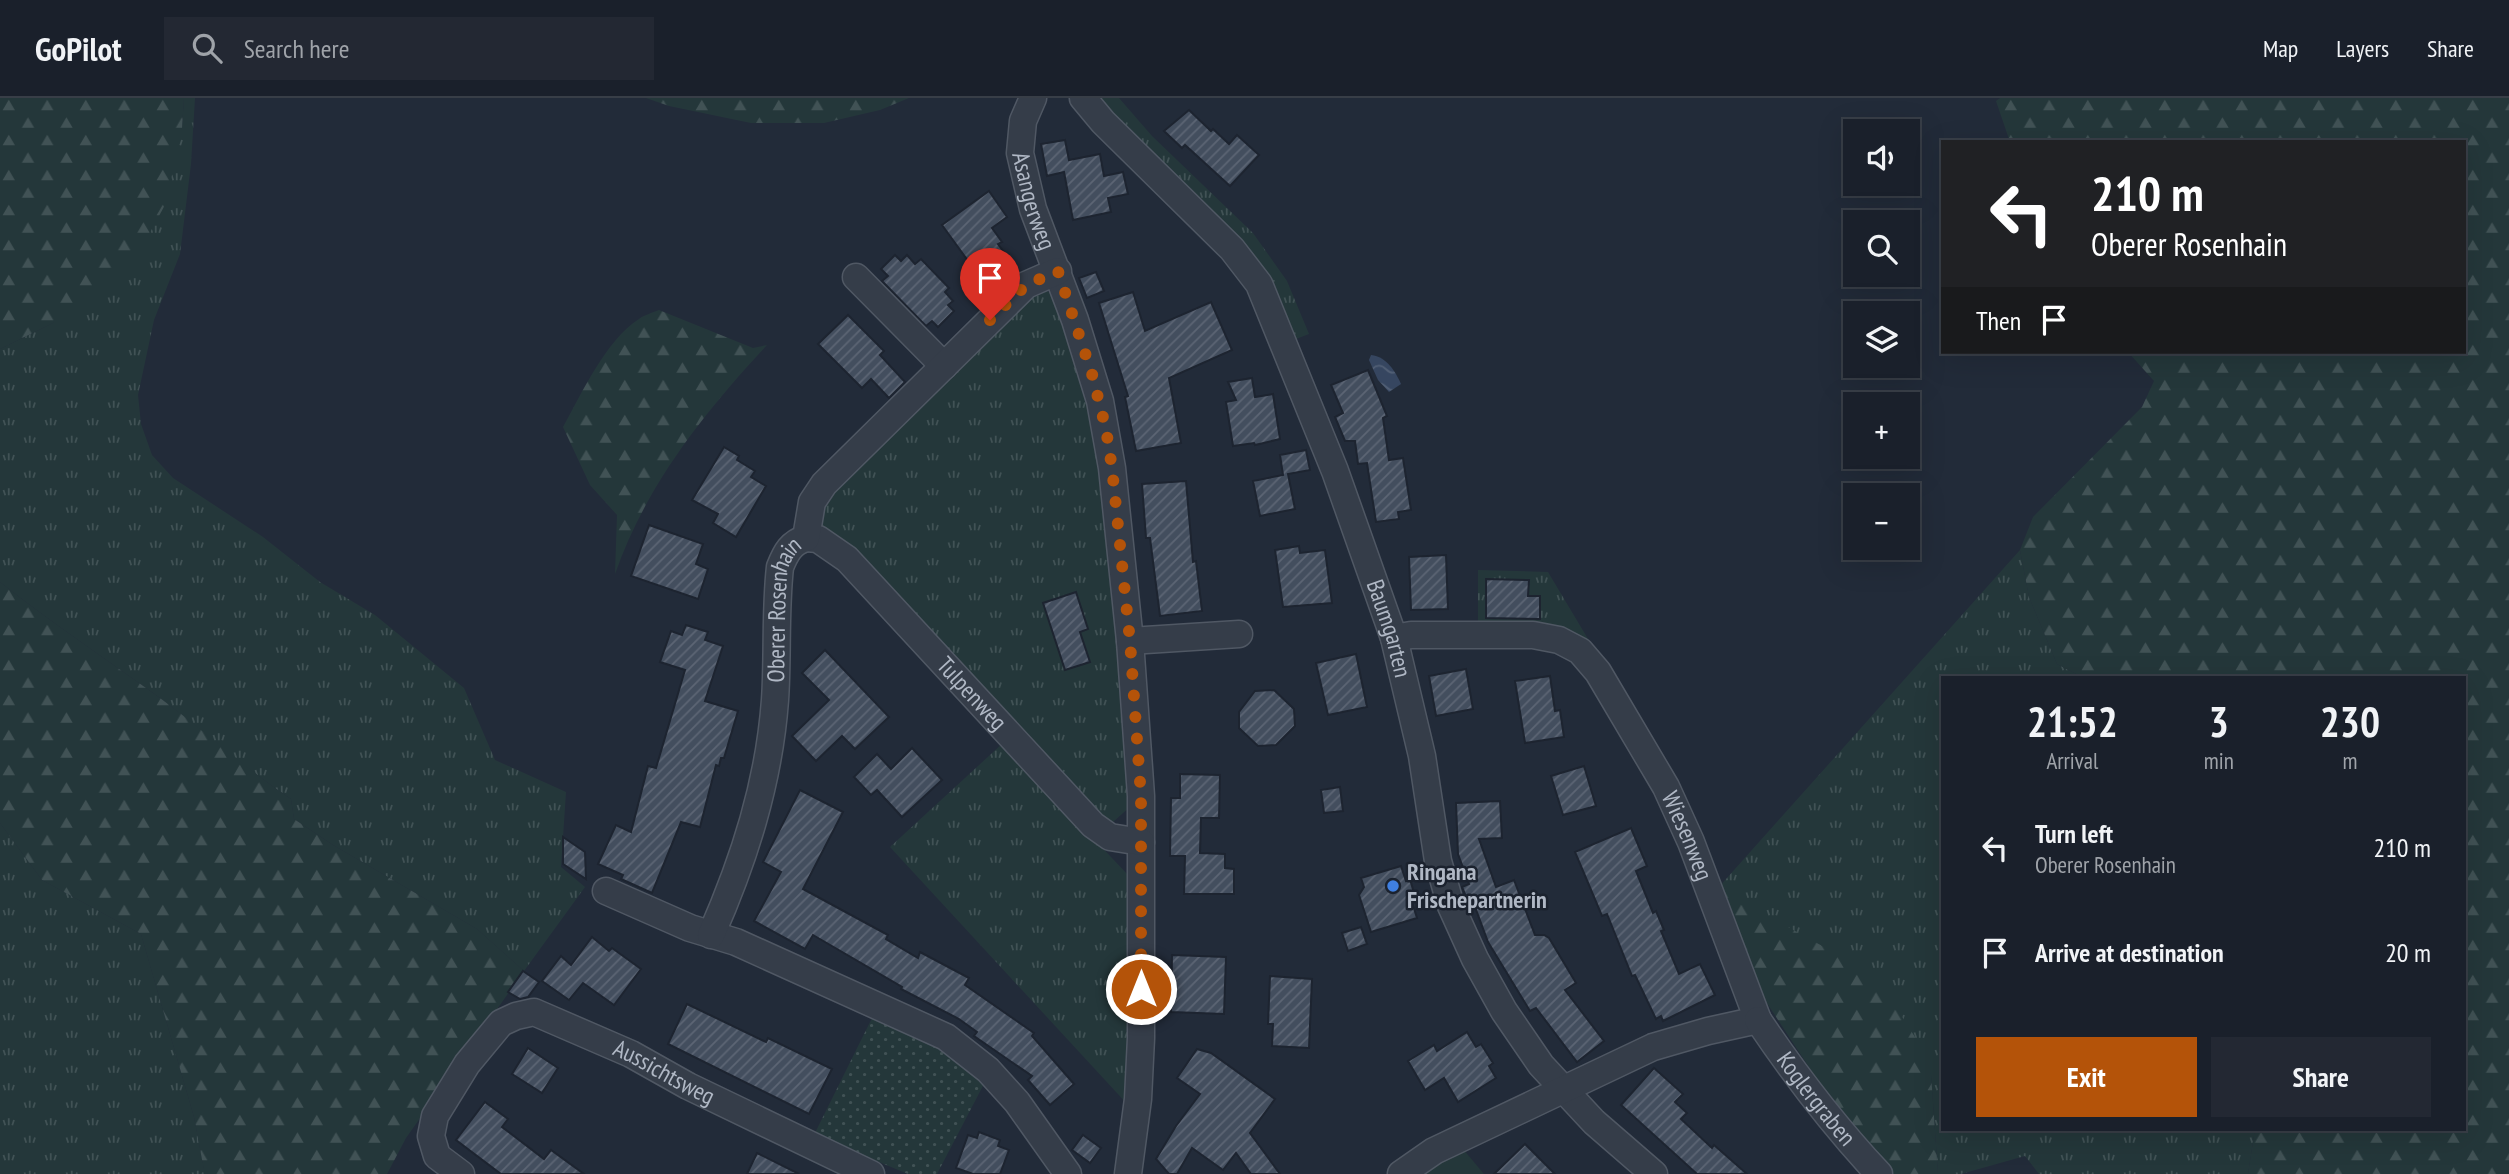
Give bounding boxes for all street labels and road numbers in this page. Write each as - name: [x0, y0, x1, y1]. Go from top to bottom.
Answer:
- street label: Asangerweg: [1005, 149, 1063, 254]
- street label: Oberer Rosenhain: [760, 529, 807, 683]
- street label: Baumgarten: [1360, 575, 1419, 680]
- street label: Tulpenweg: [930, 650, 1014, 737]
- street label: Wiesenweg: [1655, 786, 1720, 885]
- street label: Aussichtsweg: [609, 1032, 720, 1112]
- street label: Koglergraben: [1770, 1046, 1863, 1152]

